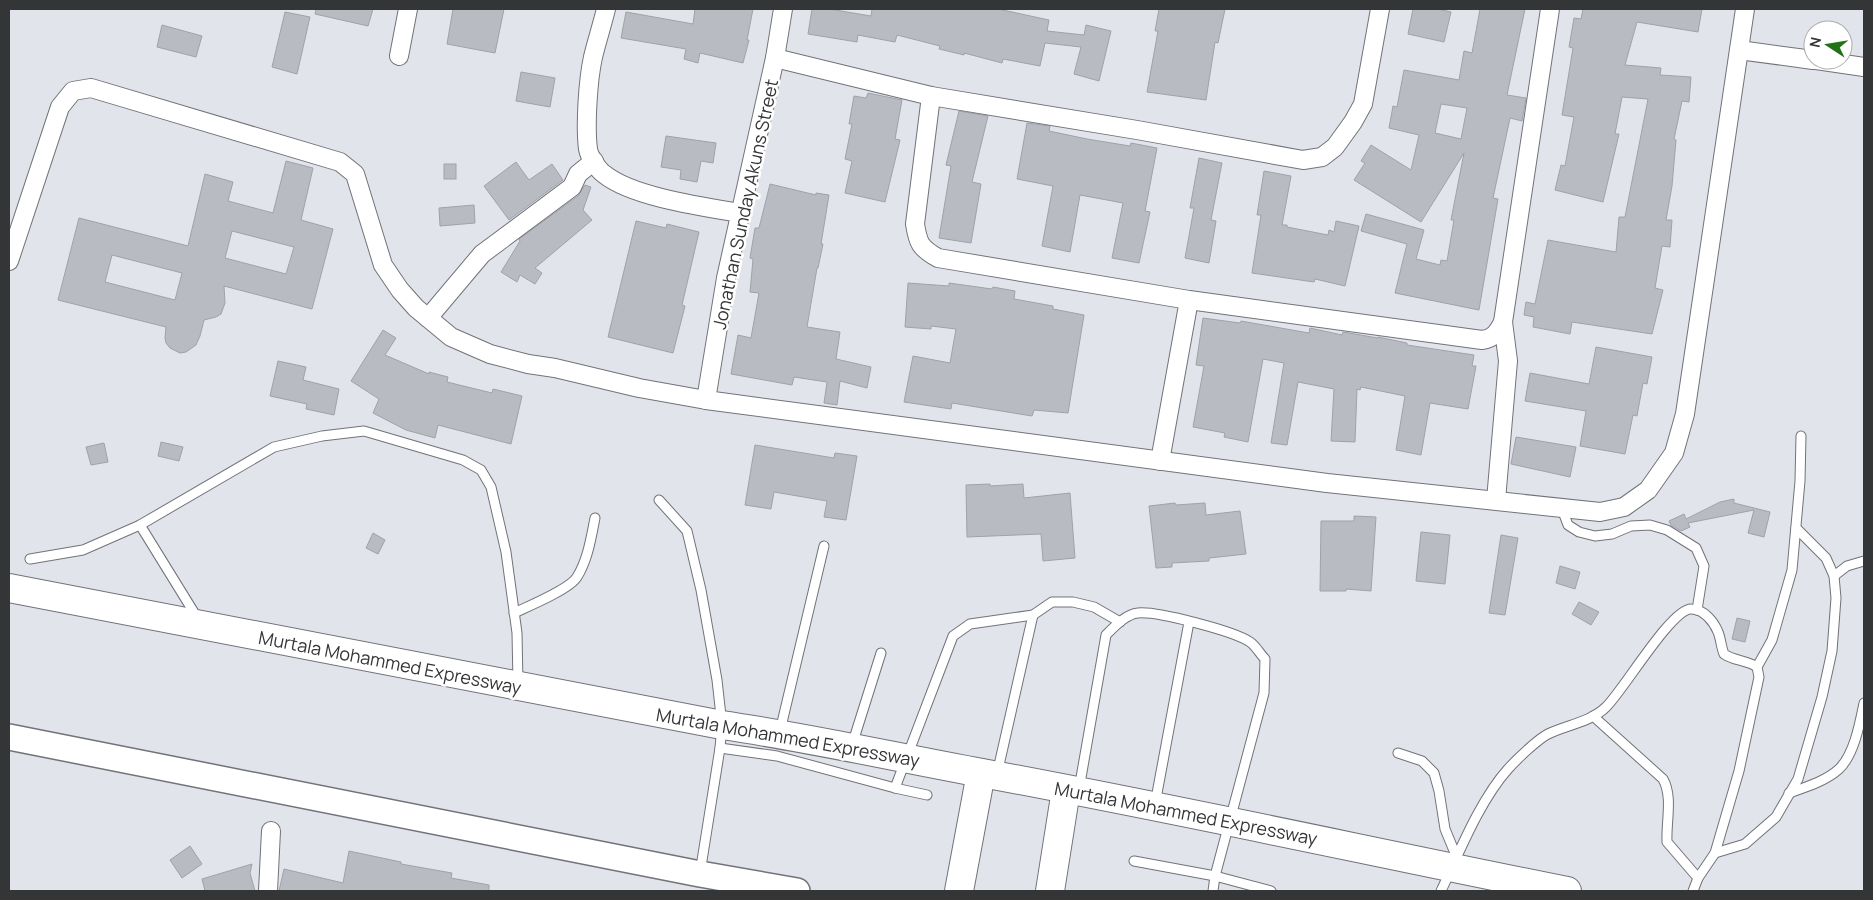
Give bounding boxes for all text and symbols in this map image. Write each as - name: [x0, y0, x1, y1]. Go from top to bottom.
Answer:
- north arrow: [1803, 20, 1853, 70]
- text: N: [1804, 35, 1825, 49]
- street label: Jonathan Sunday Akuns Street: [707, 77, 783, 331]
- street label: Murtala Mohammed Expressway: [257, 625, 524, 699]
- street label: Murtala Mohammed Expressway: [654, 702, 922, 772]
- street label: Murtala Mohammed Expressway: [1053, 776, 1320, 850]

